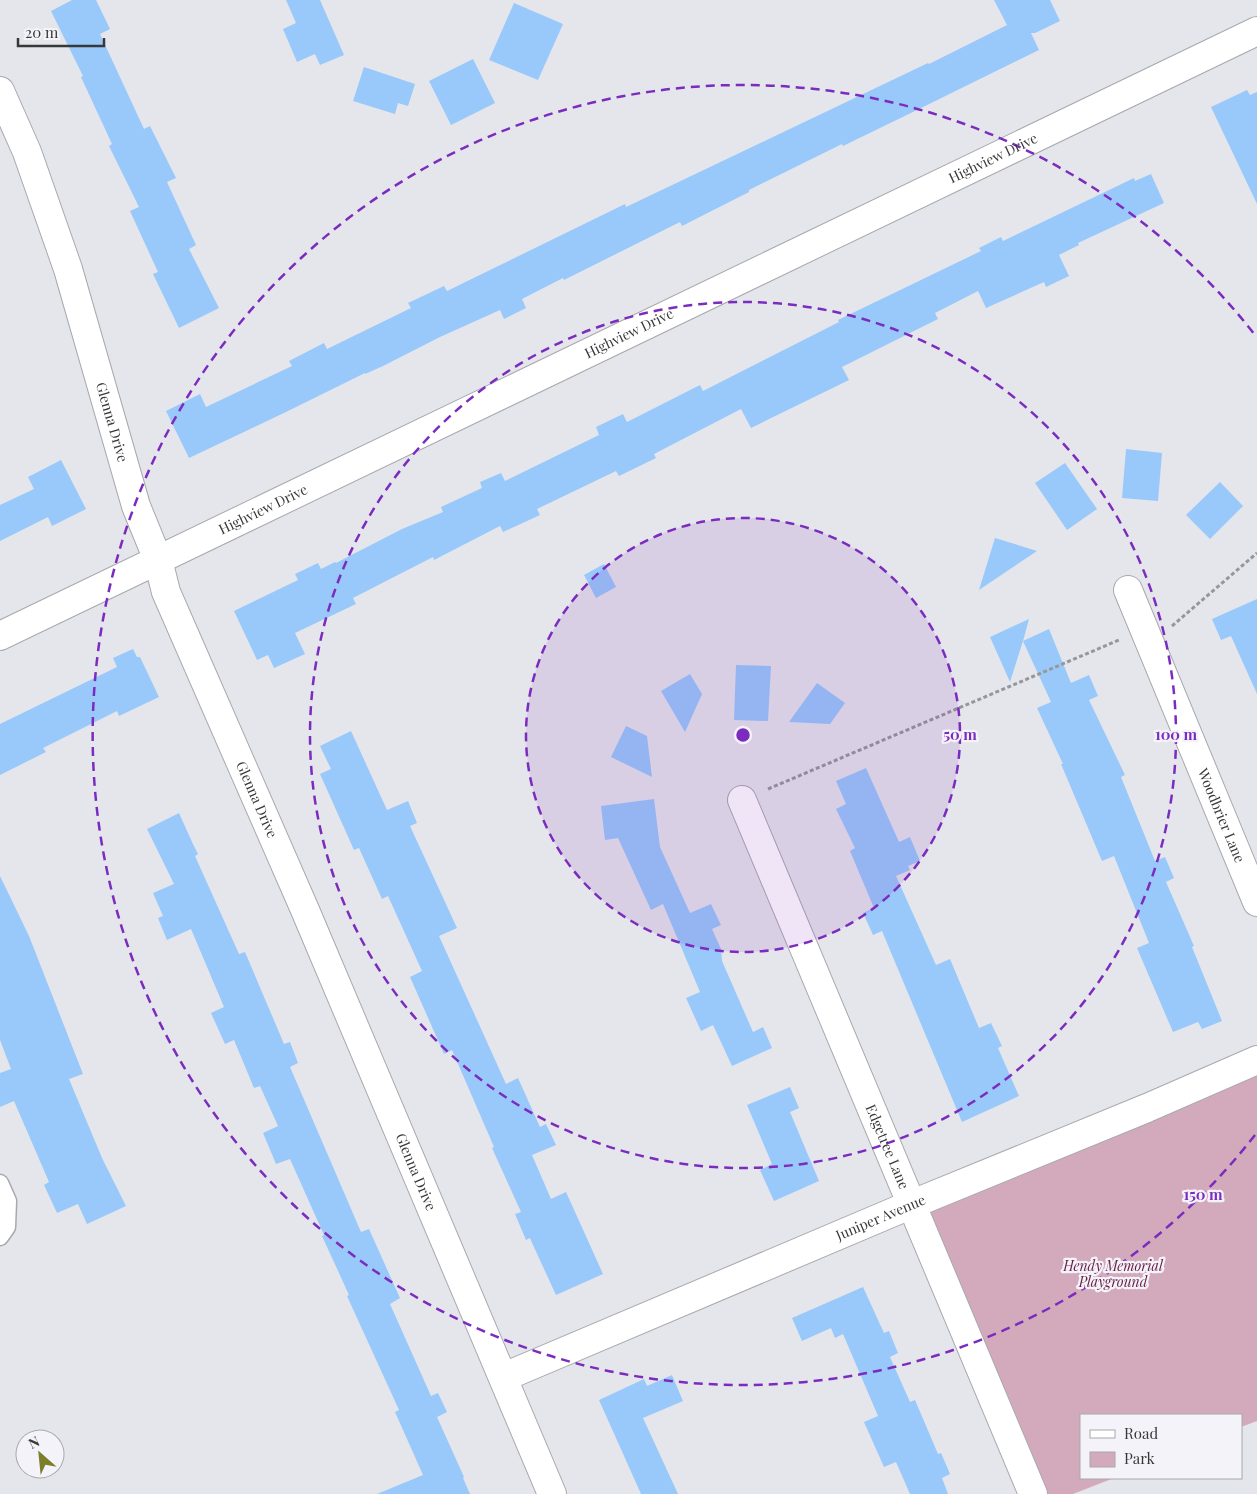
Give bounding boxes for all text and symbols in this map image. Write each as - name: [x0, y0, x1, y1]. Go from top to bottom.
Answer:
- scale bar: [18, 15, 104, 47]
- text: 20 m: [25, 22, 59, 42]
- street label: Highview Drive: [945, 128, 1040, 187]
- street label: Highview Drive: [581, 303, 676, 362]
- street label: Glenna Drive: [92, 380, 133, 464]
- street label: Highview Drive: [215, 479, 310, 538]
- text: 50 m: [943, 724, 977, 744]
- text: 100 m: [1155, 724, 1198, 744]
- centre of rings: [734, 726, 752, 744]
- street label: Glenna Drive: [232, 758, 282, 841]
- street label: Woodbrier Lane: [1193, 764, 1250, 865]
- street label: Edgetree Lane: [862, 1101, 914, 1192]
- street label: Glenna Drive: [392, 1130, 441, 1213]
- text: 150 m: [1183, 1184, 1223, 1204]
- street label: Juniper Avenue: [832, 1190, 928, 1245]
- park label: Hendy Memorial Playground: [1062, 1256, 1164, 1291]
- legend: [1080, 1414, 1242, 1479]
- text: Road: [1124, 1423, 1158, 1443]
- north arrow: [15, 1429, 65, 1479]
- text: N: [25, 1431, 43, 1453]
- text: Park: [1124, 1448, 1156, 1468]

